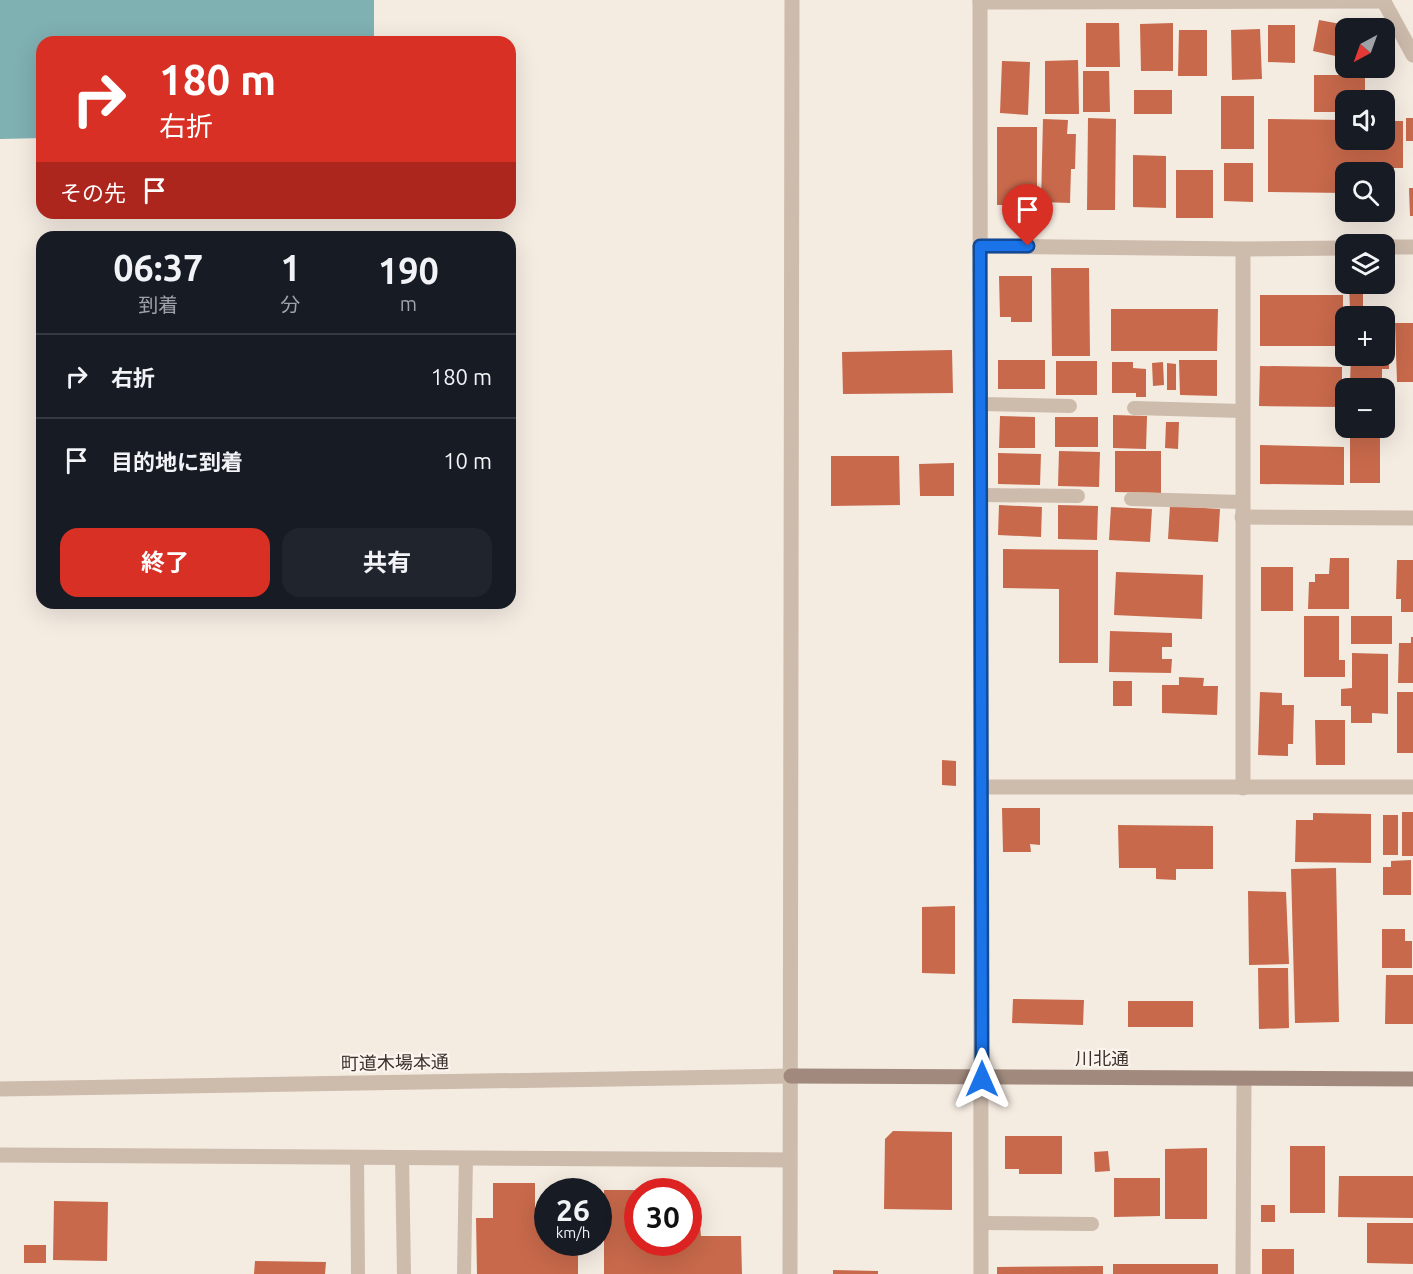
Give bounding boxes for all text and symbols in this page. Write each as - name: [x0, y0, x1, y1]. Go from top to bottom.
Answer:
- north arrow: [1335, 18, 1395, 78]
- map controls: [1335, 18, 1395, 438]
- text: 180 m: [159, 56, 276, 103]
- icon: right: [60, 60, 138, 138]
- button: sound: [1335, 90, 1395, 150]
- text: 右折: [159, 111, 213, 141]
- button: search: [1335, 162, 1395, 222]
- icon: arrive: [138, 174, 171, 207]
- text: その先: [60, 180, 126, 205]
- pin: [1002, 184, 1053, 246]
- icon: arrive: [1011, 193, 1044, 226]
- button: layers: [1335, 234, 1395, 294]
- text: 06:37: [113, 247, 203, 288]
- text: 1: [280, 247, 301, 288]
- text: 190: [378, 250, 439, 291]
- text: m: [400, 292, 417, 315]
- text: 到着: [138, 293, 178, 316]
- text: 分: [281, 293, 301, 316]
- button: +: [1335, 306, 1395, 366]
- icon: right: [60, 360, 93, 393]
- text: 180 m: [431, 364, 492, 389]
- text: 右折: [111, 365, 155, 390]
- button: −: [1335, 378, 1395, 438]
- icon: arrive: [60, 444, 93, 477]
- text: 10 m: [443, 448, 492, 473]
- text: 目的地に到着: [111, 449, 243, 474]
- button: 終了: [60, 528, 270, 597]
- button: 共有: [282, 528, 492, 597]
- position arrow: [950, 1047, 1014, 1111]
- street label: 川北通: [1075, 1048, 1129, 1068]
- street label: 町道木場本通: [341, 1051, 449, 1073]
- speed limit sign: 30: [624, 1178, 702, 1256]
- text: 26: [556, 1193, 590, 1227]
- text: km/h: [556, 1224, 590, 1241]

